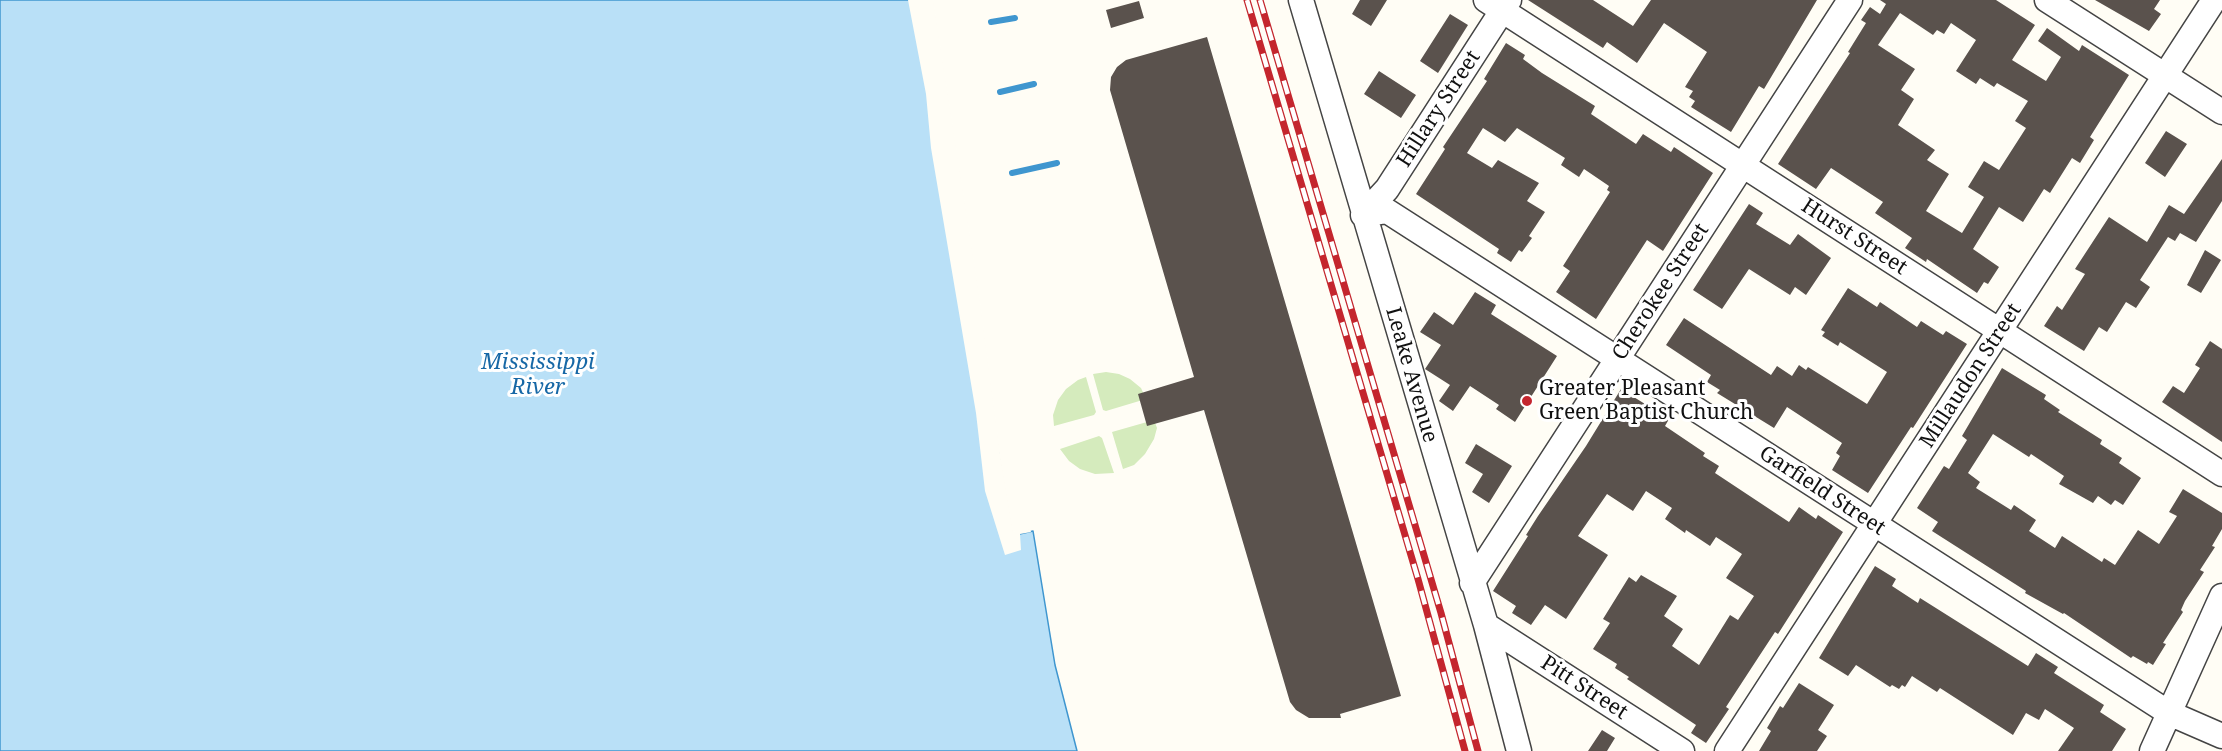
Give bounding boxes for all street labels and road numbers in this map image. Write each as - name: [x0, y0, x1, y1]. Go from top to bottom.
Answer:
- street label: Hillary Street: [1392, 46, 1486, 172]
- street label: Hurst Street: [1796, 194, 1912, 280]
- street label: Cherokee Street: [1607, 219, 1715, 365]
- street label: Millaudon Street: [1915, 299, 2027, 453]
- street label: Leake Avenue: [1380, 304, 1442, 446]
- street label: Garfield Street: [1754, 441, 1890, 541]
- street label: Pitt Street: [1536, 651, 1632, 725]

